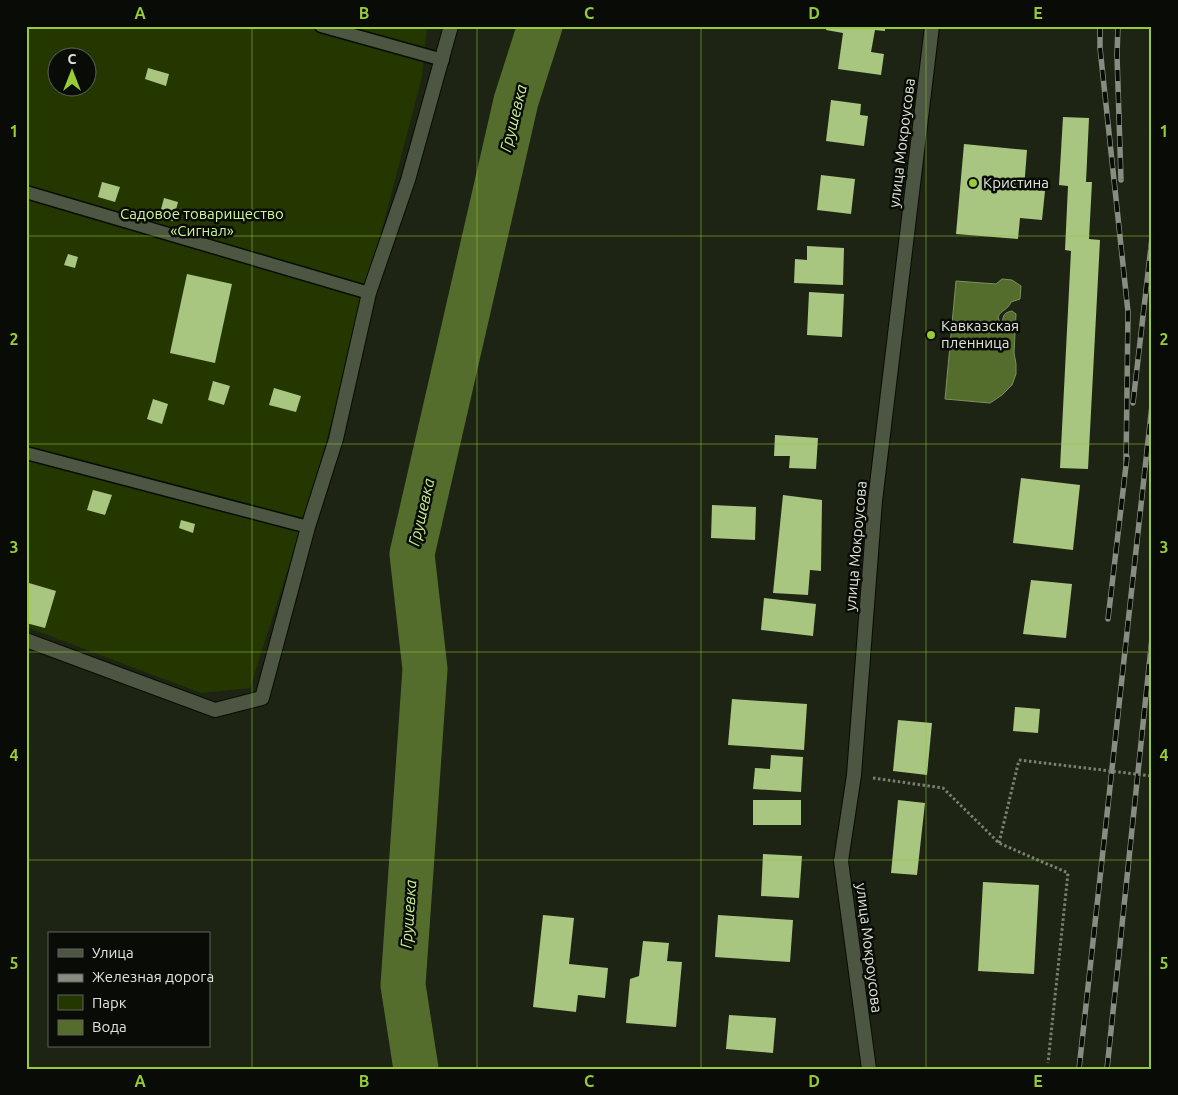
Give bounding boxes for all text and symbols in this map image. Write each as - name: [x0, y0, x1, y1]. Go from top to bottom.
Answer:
- text: A: [134, 4, 146, 22]
- text: B: [359, 4, 369, 22]
- text: C: [584, 4, 594, 22]
- text: D: [808, 4, 820, 22]
- text: E: [1033, 4, 1043, 22]
- north arrow: [48, 48, 98, 98]
- text: С: [68, 51, 77, 67]
- street label: улица Мокроусова: [885, 77, 918, 209]
- water label: Грушевка: [496, 82, 530, 154]
- text: 1: [9, 122, 19, 140]
- text: 1: [1159, 122, 1169, 140]
- place label: Кристина: [983, 174, 1049, 191]
- marker: Кристина: [967, 177, 979, 189]
- park label: Садовое товарищество «Сигнал»: [120, 205, 284, 239]
- place label: Кавказская пленница: [941, 317, 1019, 351]
- marker: Кавказская пленница: [925, 329, 937, 341]
- text: 2: [9, 330, 19, 348]
- text: 2: [1159, 330, 1169, 348]
- water label: Грушевка: [404, 476, 438, 548]
- street label: улица Мокроусова: [841, 480, 870, 612]
- text: 3: [9, 538, 19, 556]
- text: 3: [1159, 538, 1169, 556]
- text: 4: [9, 746, 19, 764]
- text: 4: [1159, 746, 1169, 764]
- water label: Грушевка: [397, 879, 419, 949]
- street label: улица Мокроусова: [853, 882, 886, 1014]
- legend: [48, 932, 210, 1048]
- text: Улица: [92, 944, 134, 961]
- text: 5: [9, 954, 19, 972]
- text: 5: [1159, 954, 1169, 972]
- text: Железная дорога: [92, 968, 214, 985]
- text: Парк: [92, 994, 127, 1011]
- text: Вода: [92, 1018, 127, 1035]
- text: A: [134, 1072, 146, 1090]
- text: B: [359, 1072, 369, 1090]
- text: C: [584, 1072, 594, 1090]
- text: D: [808, 1072, 820, 1090]
- text: E: [1033, 1072, 1043, 1090]

